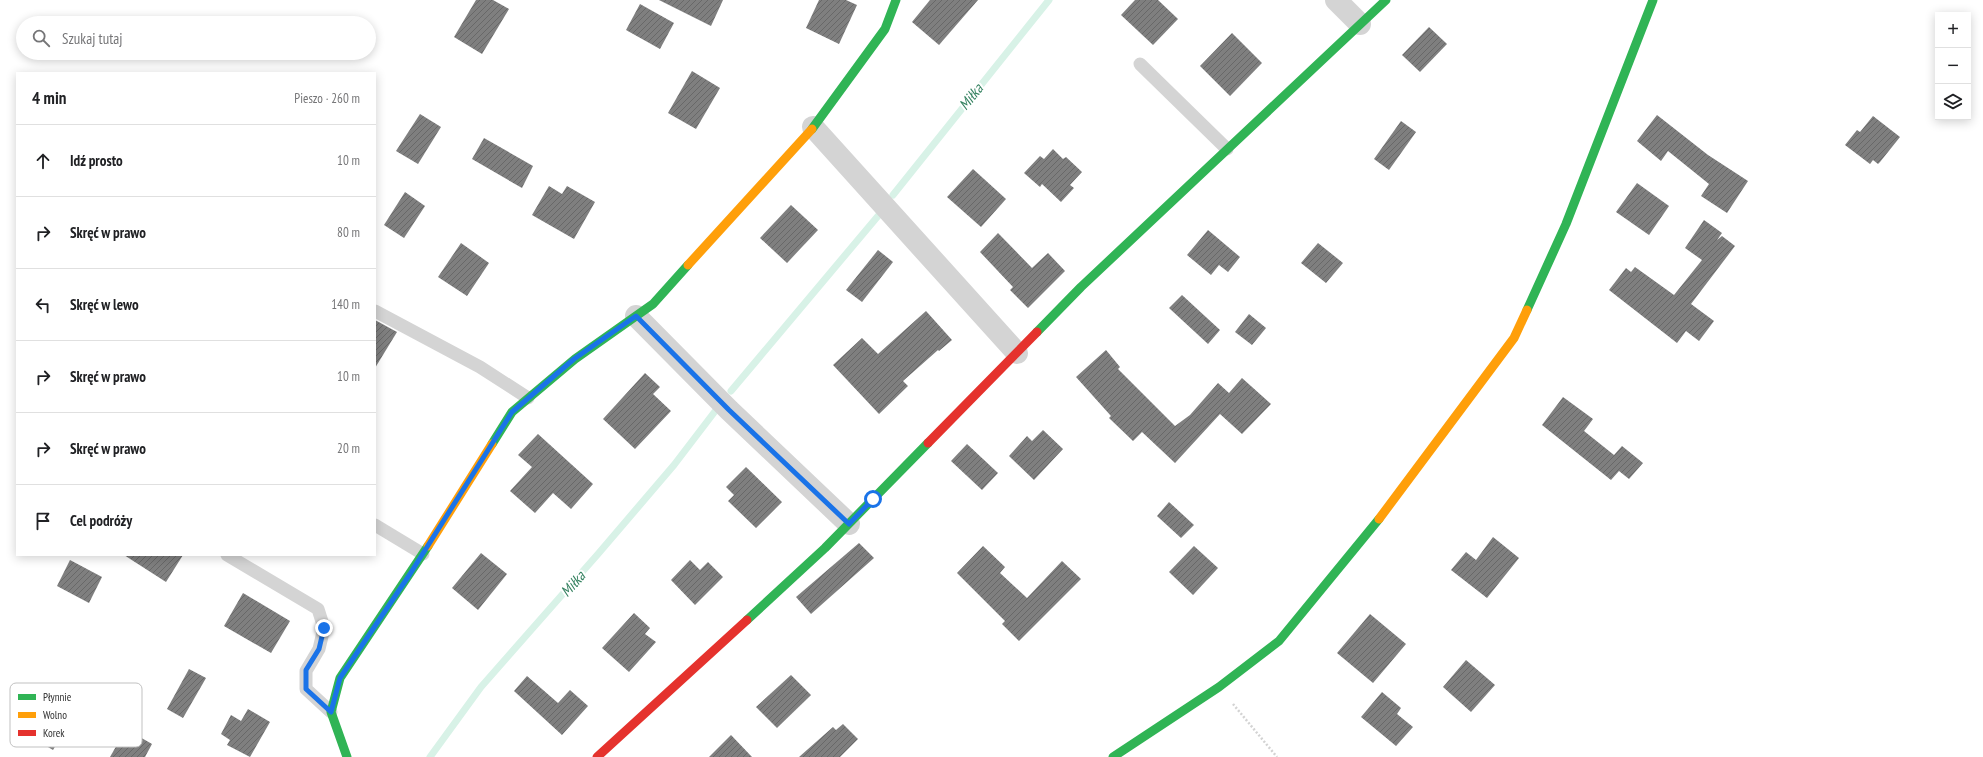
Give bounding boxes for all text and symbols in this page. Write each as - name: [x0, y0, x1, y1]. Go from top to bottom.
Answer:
- map controls: [1935, 12, 1971, 120]
- button: +: [1935, 12, 1971, 48]
- search box: [16, 16, 376, 60]
- icon: search: [30, 27, 52, 49]
- text: Szukaj tutaj: [62, 29, 123, 48]
- button: −: [1935, 48, 1971, 84]
- water label: Miłka: [954, 79, 987, 114]
- button: layers: [1935, 84, 1971, 120]
- text: 4 min: [32, 87, 66, 109]
- text: Pieszo · 260 m: [294, 90, 360, 107]
- icon: ahead: [32, 150, 54, 172]
- text: Idź prosto: [70, 151, 123, 170]
- text: 10 m: [337, 152, 360, 169]
- icon: right: [32, 222, 54, 244]
- text: Skręć w prawo: [70, 223, 146, 242]
- text: 80 m: [337, 224, 360, 241]
- icon: left: [32, 294, 54, 316]
- text: Skręć w lewo: [70, 295, 139, 314]
- text: 140 m: [331, 296, 360, 313]
- icon: right: [32, 366, 54, 388]
- text: Skręć w prawo: [70, 367, 146, 386]
- text: 10 m: [337, 368, 360, 385]
- icon: right: [32, 438, 54, 460]
- text: Skręć w prawo: [70, 439, 146, 458]
- text: 20 m: [337, 440, 360, 457]
- route start: [864, 490, 882, 508]
- icon: arrive: [32, 510, 54, 532]
- text: Cel podróży: [70, 511, 132, 530]
- water label: Miłka: [556, 566, 590, 600]
- route end: [315, 619, 333, 637]
- legend: [10, 683, 142, 747]
- text: Płynnie: [43, 690, 72, 704]
- text: Wolno: [43, 708, 67, 722]
- text: Korek: [43, 726, 65, 740]

